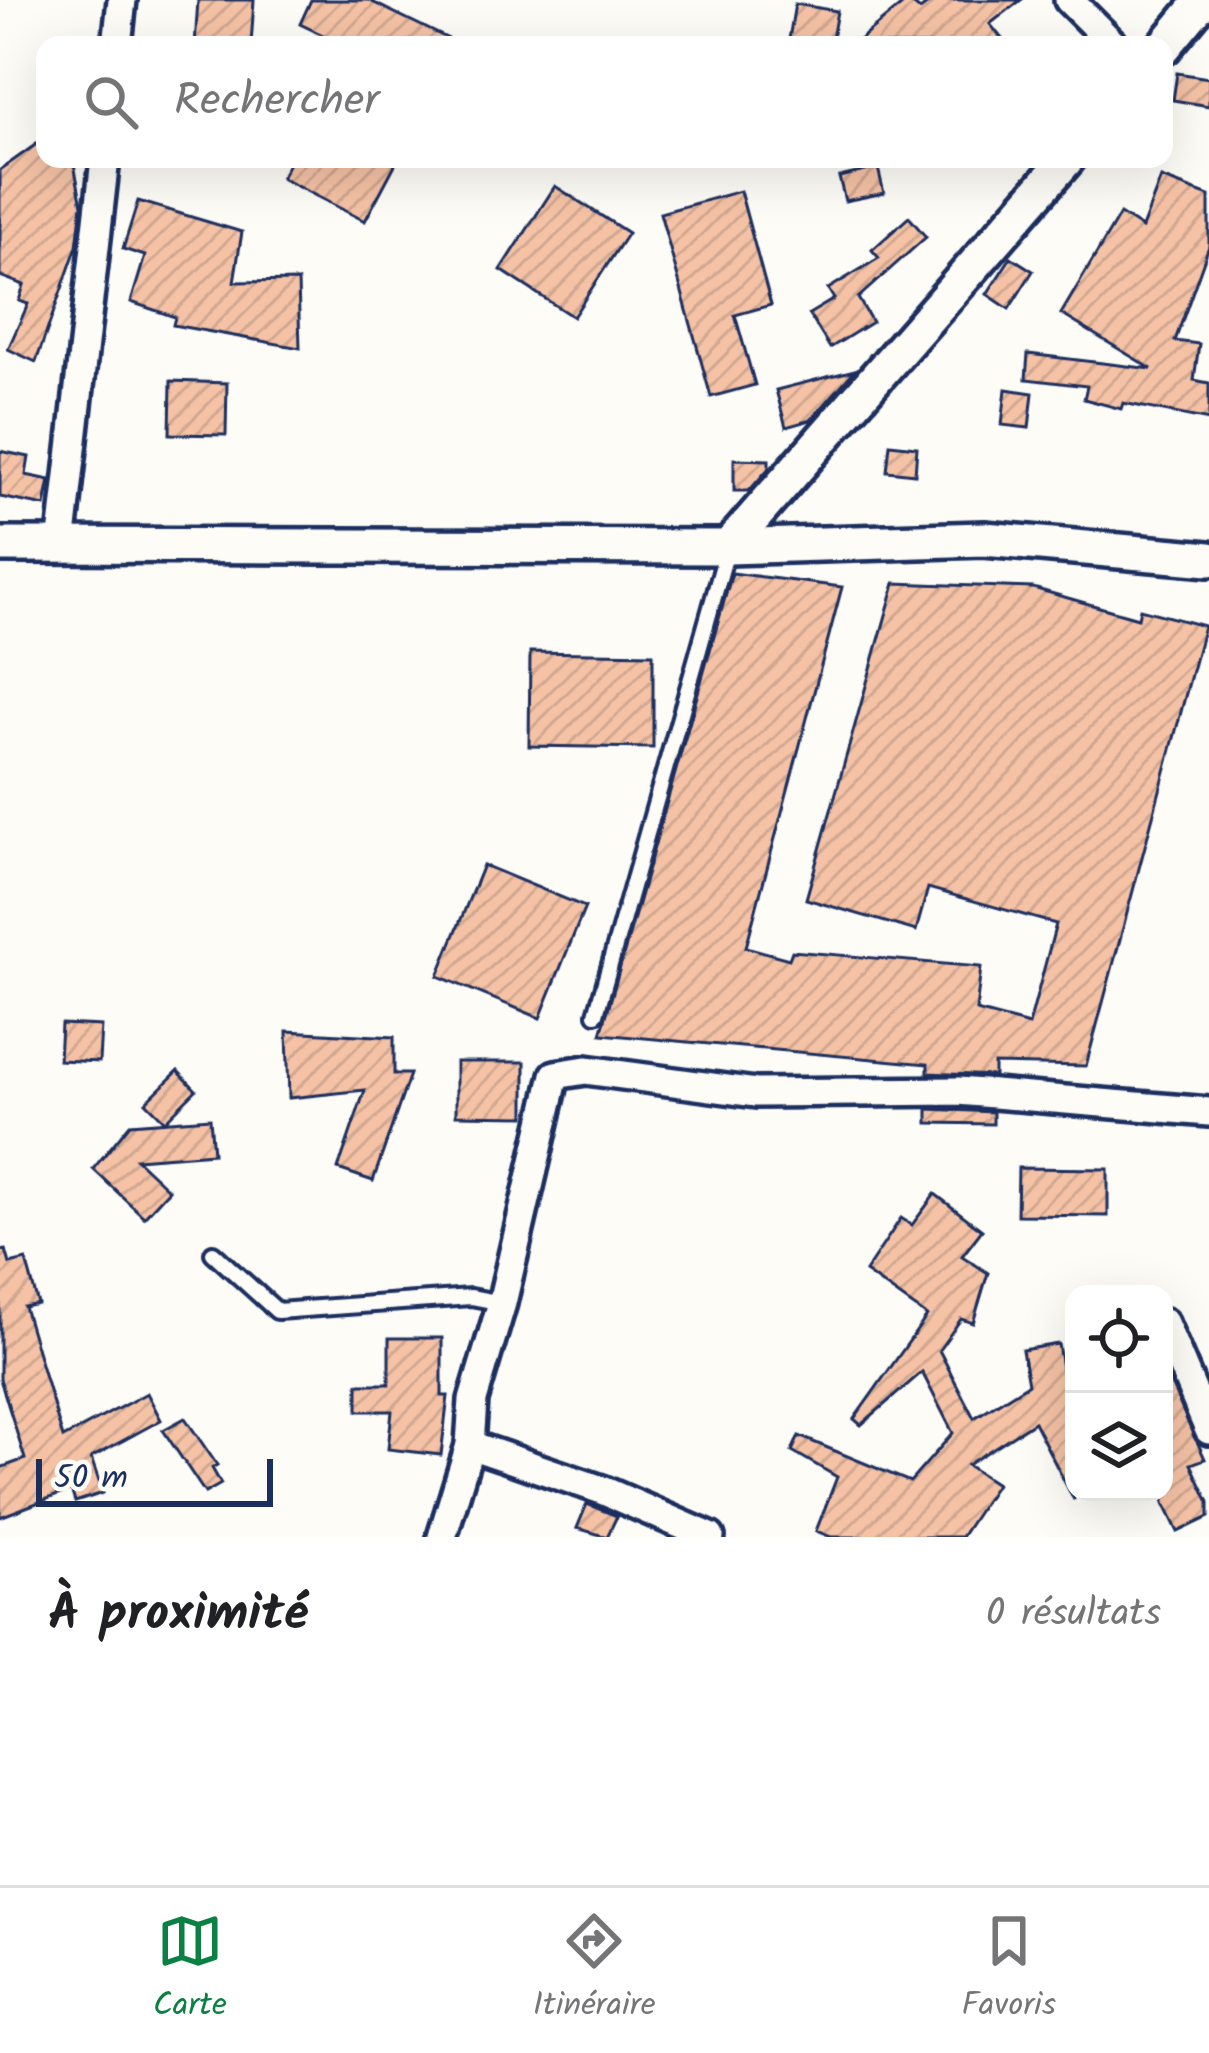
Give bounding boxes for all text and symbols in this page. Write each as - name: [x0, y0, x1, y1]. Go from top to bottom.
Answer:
- search box: [36, 36, 1173, 168]
- text: Rechercher: [174, 66, 379, 138]
- icon: search: [78, 69, 144, 135]
- map controls: [1065, 1285, 1173, 1501]
- button: locate: [1065, 1285, 1173, 1393]
- button: layers: [1065, 1393, 1173, 1501]
- scale bar: [36, 1453, 273, 1506]
- text: 50 m: [54, 1453, 128, 1506]
- text: À proximité: [48, 1575, 308, 1656]
- text: 0 résultats: [986, 1584, 1161, 1646]
- tab: Carte: [153, 1908, 227, 2033]
- tab: Itinéraire: [533, 1908, 656, 2033]
- tab: Favoris: [962, 1908, 1056, 2033]

